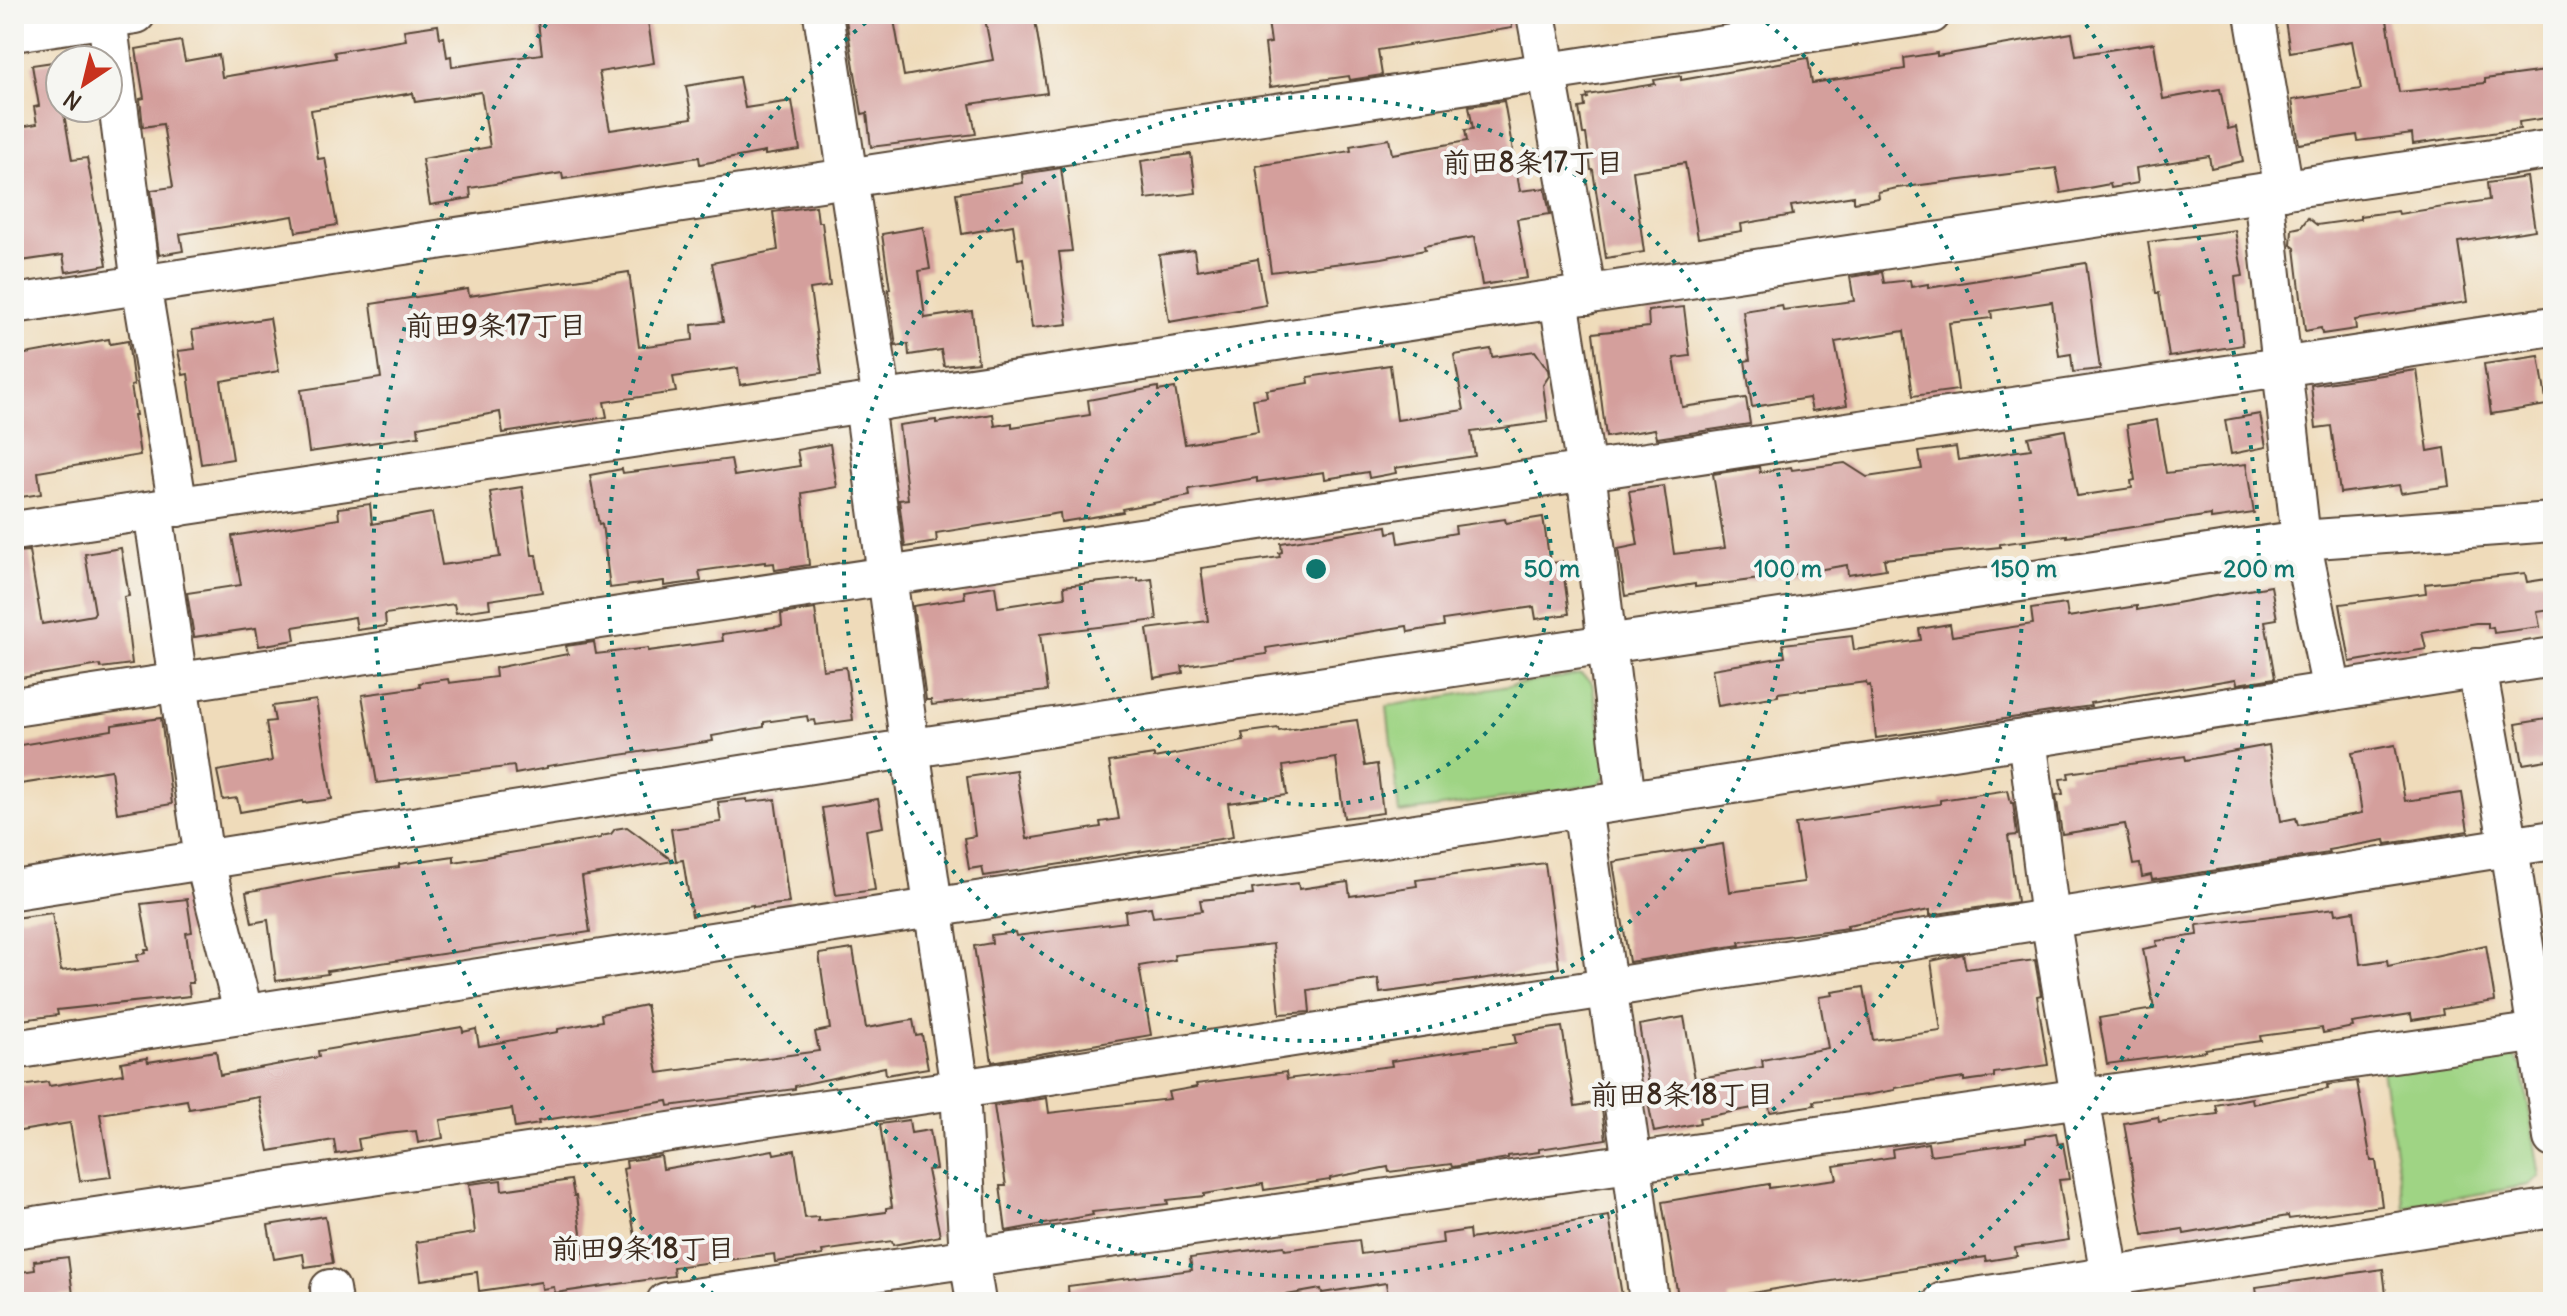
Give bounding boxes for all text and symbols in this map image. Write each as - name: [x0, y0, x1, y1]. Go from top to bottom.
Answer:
- north arrow: [44, 44, 124, 124]
- text: N: [58, 85, 87, 116]
- district label: 前田8条17丁目: [1443, 144, 1623, 180]
- district label: 前田9条17丁目: [406, 307, 586, 343]
- text: 50 m: [1524, 553, 1580, 583]
- text: 100 m: [1754, 553, 1822, 583]
- text: 150 m: [1991, 553, 2057, 583]
- text: 200 m: [2223, 553, 2295, 583]
- centre of rings: [1302, 555, 1330, 583]
- district label: 前田8条18丁目: [1590, 1076, 1774, 1112]
- district label: 前田9条18丁目: [551, 1230, 735, 1266]

